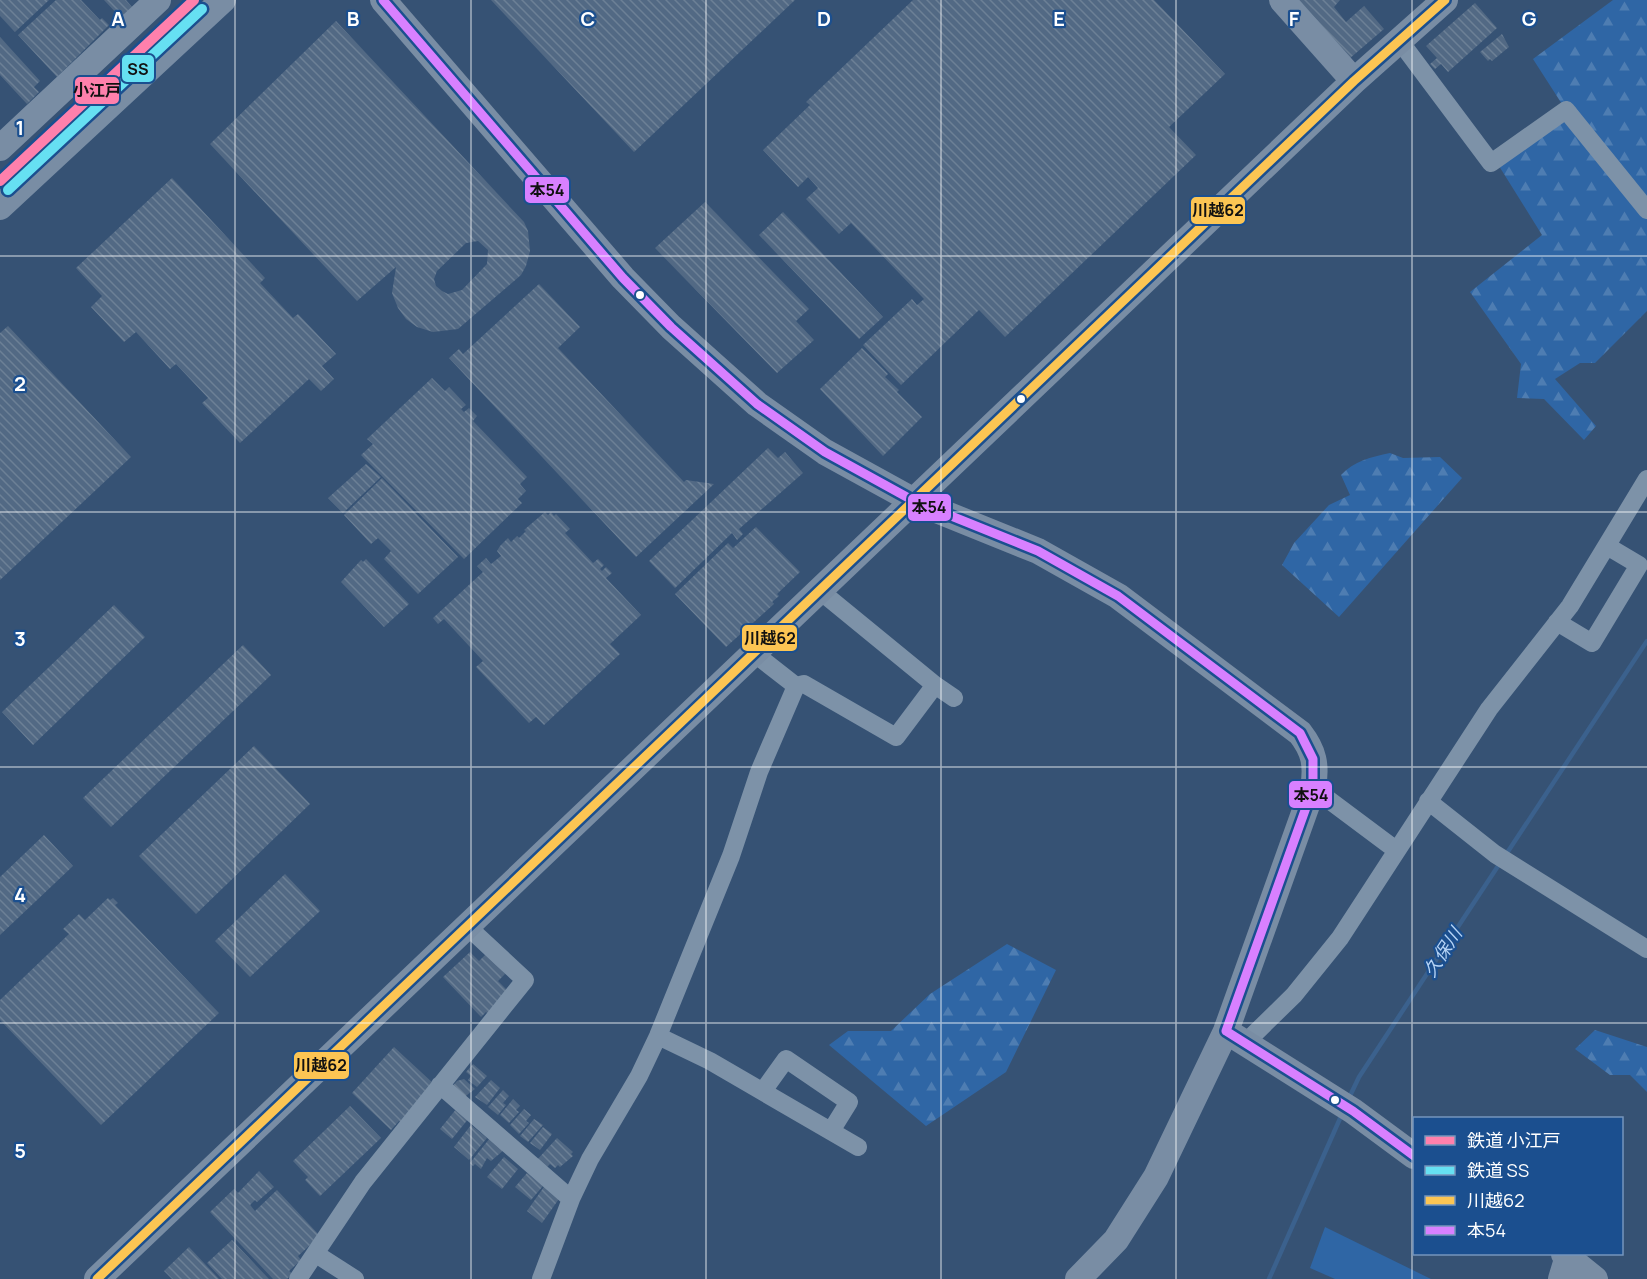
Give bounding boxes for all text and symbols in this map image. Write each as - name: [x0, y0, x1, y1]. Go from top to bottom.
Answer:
- text: A: [111, 5, 125, 32]
- text: B: [347, 5, 360, 32]
- text: C: [581, 5, 595, 32]
- text: D: [817, 5, 831, 32]
- text: E: [1053, 5, 1065, 32]
- text: F: [1289, 5, 1300, 32]
- text: G: [1522, 5, 1537, 32]
- line badge: SS: [121, 54, 155, 83]
- text: SS: [127, 58, 149, 80]
- line badge: 小江戸: [74, 76, 120, 105]
- text: 小江戸: [73, 79, 121, 101]
- text: 1: [16, 114, 24, 141]
- line badge: 本54: [524, 176, 570, 204]
- text: 本54: [529, 179, 565, 201]
- line badge: 川越62: [1190, 196, 1246, 225]
- text: 川越62: [1192, 199, 1244, 221]
- unlabelled marker: [634, 289, 646, 301]
- text: 2: [14, 370, 26, 397]
- unlabelled marker: [1015, 393, 1027, 405]
- line badge: 本54: [907, 493, 952, 522]
- text: 本54: [911, 496, 947, 518]
- line badge: 川越62: [741, 624, 798, 652]
- text: 3: [14, 625, 26, 652]
- text: 川越62: [744, 627, 796, 649]
- line badge: 本54: [1288, 780, 1333, 809]
- text: 本54: [1293, 784, 1329, 806]
- text: 4: [14, 881, 26, 908]
- water label: 久保川: [1417, 921, 1468, 981]
- line badge: 川越62: [293, 1051, 350, 1080]
- text: 川越62: [295, 1054, 347, 1076]
- unlabelled marker: [1329, 1094, 1341, 1106]
- legend: [1413, 1117, 1623, 1255]
- text: 鉄道 小江戸: [1467, 1128, 1561, 1152]
- text: 5: [14, 1137, 26, 1164]
- text: 鉄道 SS: [1467, 1158, 1529, 1182]
- text: 川越62: [1467, 1188, 1524, 1212]
- text: 本54: [1467, 1218, 1506, 1242]

